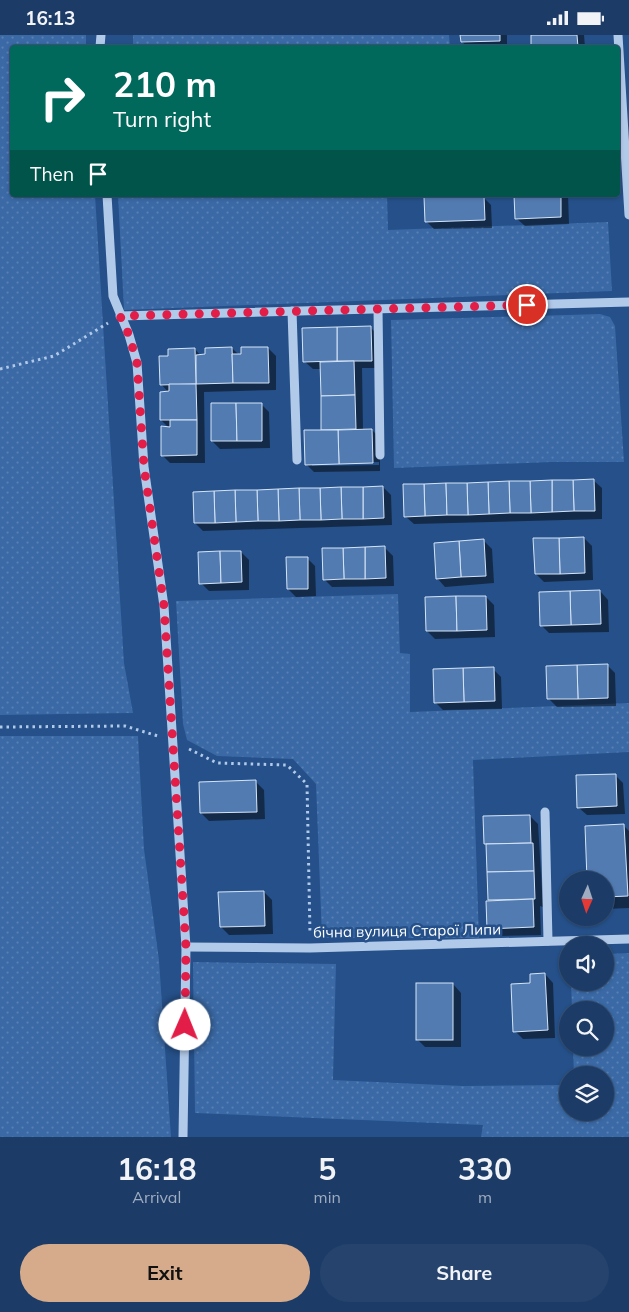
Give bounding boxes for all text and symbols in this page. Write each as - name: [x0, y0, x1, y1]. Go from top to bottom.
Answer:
- text: 16:13: [25, 6, 75, 30]
- text: 210 m: [113, 62, 217, 106]
- icon: right: [30, 65, 95, 130]
- text: Turn right: [113, 105, 211, 133]
- icon: arrive: [84, 160, 112, 188]
- text: Then: [30, 162, 74, 186]
- pin: [506, 284, 548, 326]
- icon: arrive: [513, 291, 541, 319]
- north arrow: [559, 871, 614, 926]
- map controls: [559, 871, 614, 1121]
- street label: бічна вулиця Старої Липи: [313, 919, 501, 942]
- button: sound: [559, 936, 614, 991]
- position arrow: [158, 998, 210, 1050]
- button: search: [559, 1001, 614, 1056]
- button: layers: [559, 1066, 614, 1121]
- text: 16:18: [117, 1150, 197, 1188]
- text: 5: [318, 1150, 336, 1188]
- text: 330: [458, 1150, 512, 1188]
- text: Arrival: [132, 1187, 181, 1207]
- text: min: [314, 1187, 341, 1207]
- text: m: [478, 1187, 492, 1207]
- button: Exit: [20, 1244, 310, 1302]
- button: Share: [320, 1244, 609, 1302]

